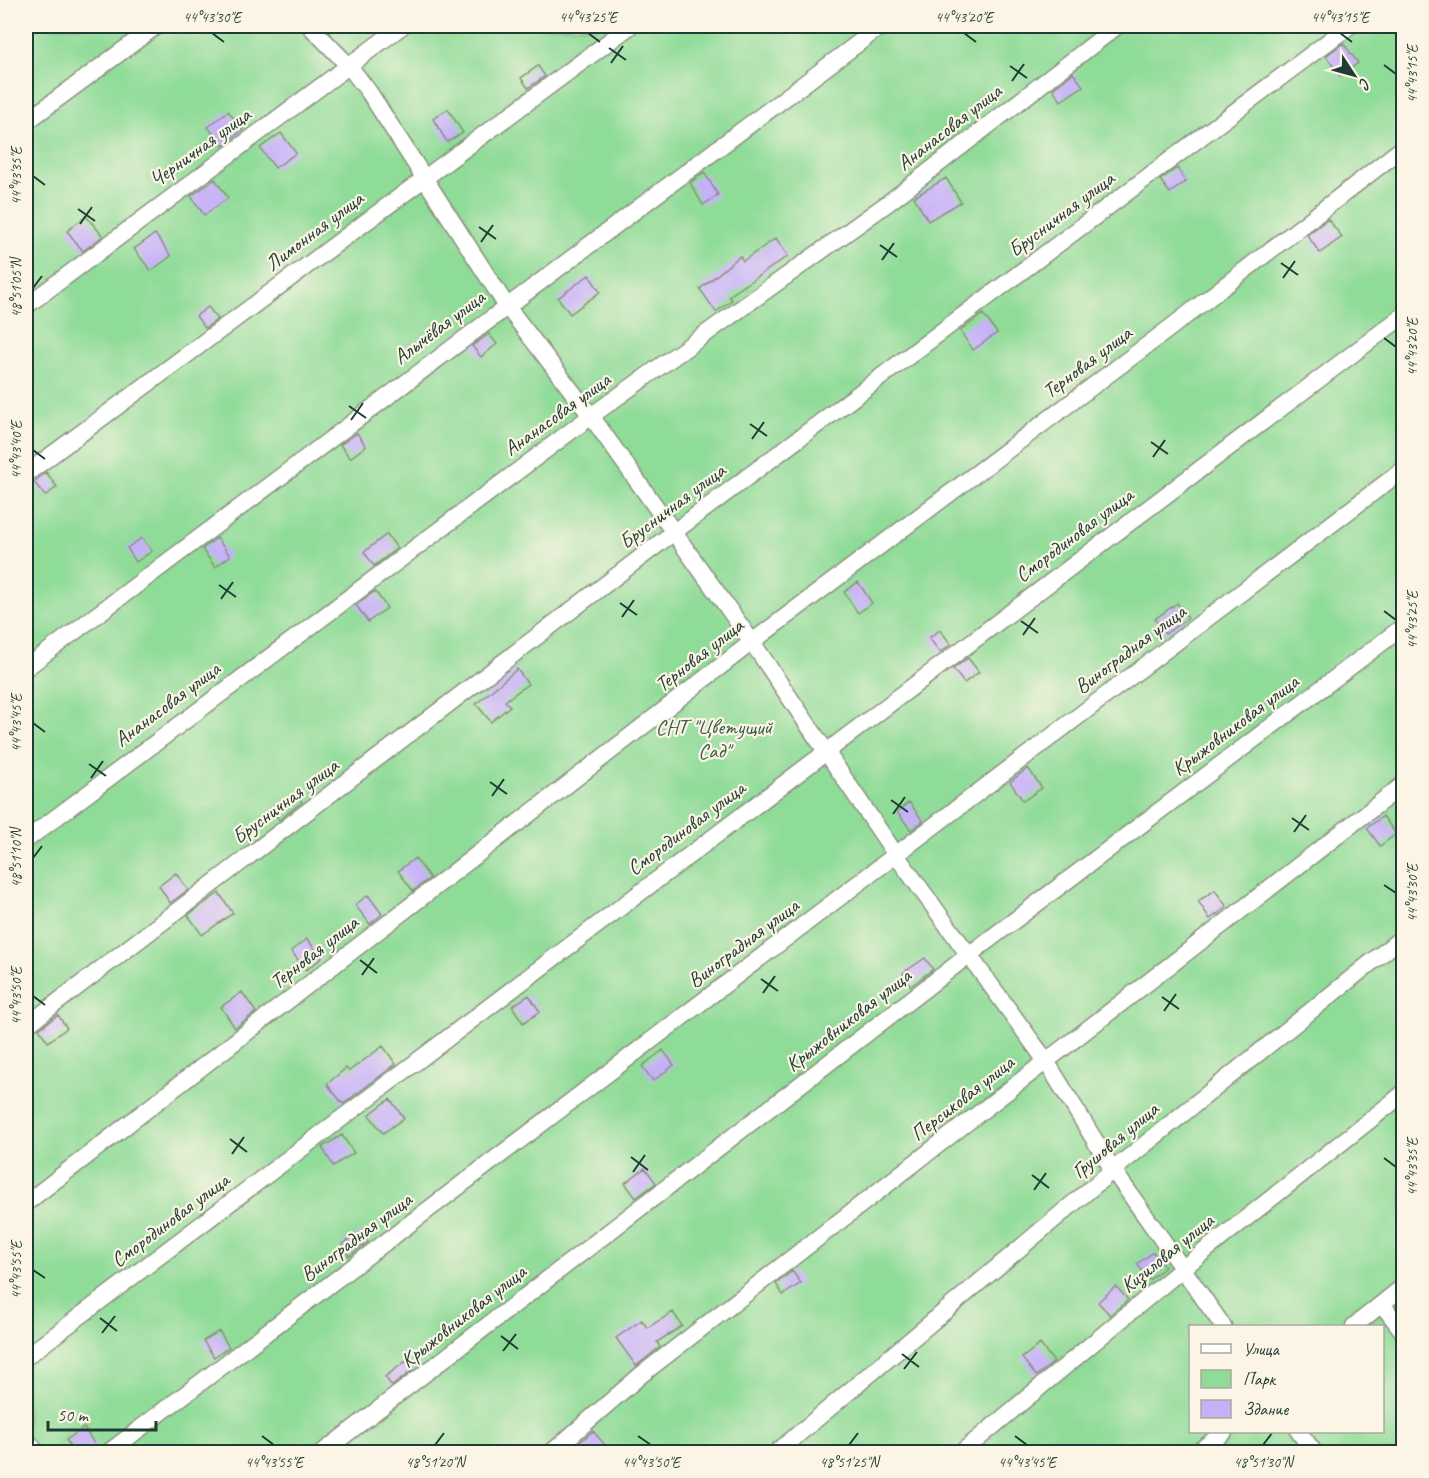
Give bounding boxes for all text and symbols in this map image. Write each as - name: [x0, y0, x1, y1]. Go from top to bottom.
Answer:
- text: 44°43'30"E: [183, 8, 243, 27]
- text: 44°43'25"E: [559, 8, 619, 27]
- text: 44°43'20"E: [935, 8, 995, 27]
- text: 44°43'15"E: [1311, 8, 1371, 27]
- text: 44°43'15"E: [1403, 43, 1422, 103]
- north arrow: [1324, 45, 1384, 105]
- text: С: [1354, 74, 1376, 94]
- street label: Ананасовая улица: [892, 77, 1008, 176]
- street label: Черничная улица: [144, 101, 257, 192]
- text: 44°43'35"E: [7, 145, 26, 205]
- street label: Брусничная улица: [1003, 164, 1121, 262]
- street label: Лимонная улица: [260, 184, 370, 276]
- text: 48°51'05"N: [7, 255, 26, 318]
- street label: Алычёвая улица: [388, 283, 491, 370]
- text: 44°43'20"E: [1403, 316, 1422, 376]
- street label: Терновая улица: [1037, 319, 1138, 404]
- street label: Ананасовая улица: [499, 366, 617, 461]
- text: 44°43'40"E: [7, 419, 26, 479]
- street label: Брусничная улица: [614, 456, 732, 554]
- street label: Смородиновая улица: [1010, 481, 1140, 588]
- text: 44°43'25"E: [1403, 589, 1422, 649]
- street label: Виноградная улица: [1069, 598, 1192, 699]
- street label: Терновая улица: [650, 611, 750, 698]
- street label: Ананасовая улица: [109, 655, 226, 752]
- street label: Крыжовниковая улица: [1166, 668, 1305, 781]
- text: 44°43'45"E: [7, 692, 26, 752]
- park label: СНТ "Цветущий Сад": [656, 714, 773, 764]
- street label: Брусничная улица: [227, 751, 345, 849]
- street label: Смородиновая улица: [622, 774, 752, 881]
- text: 48°51'10"N: [7, 825, 26, 888]
- text: 44°43'30"E: [1403, 862, 1422, 922]
- street label: Виноградная улица: [682, 892, 805, 993]
- street label: Терновая улица: [265, 908, 365, 995]
- street label: Крыжовниковая улица: [780, 962, 917, 1077]
- text: 44°43'50"E: [7, 965, 26, 1025]
- street label: Персиковая улица: [905, 1049, 1020, 1147]
- street label: Грушовая улица: [1066, 1095, 1165, 1184]
- text: 44°43'35"E: [1403, 1136, 1422, 1196]
- street label: Смородиновая улица: [106, 1166, 236, 1273]
- street label: Виноградная улица: [295, 1186, 418, 1287]
- street label: Кизиловая улица: [1115, 1207, 1221, 1299]
- text: 44°43'55"E: [7, 1239, 26, 1299]
- street label: Крыжовниковая улица: [395, 1258, 532, 1373]
- legend: [1189, 1325, 1384, 1433]
- text: Улица: [1243, 1338, 1280, 1360]
- text: Парк: [1243, 1368, 1277, 1390]
- scale bar: [48, 1394, 156, 1432]
- text: Здание: [1243, 1398, 1289, 1420]
- text: 50 m: [57, 1404, 90, 1426]
- text: 44°43'55"E: [245, 1453, 305, 1472]
- text: 48°51'20"N: [405, 1453, 468, 1472]
- text: 44°43'50"E: [622, 1453, 682, 1472]
- text: 48°51'25"N: [819, 1453, 882, 1472]
- text: 44°43'45"E: [998, 1453, 1058, 1472]
- text: 48°51'30"N: [1233, 1453, 1296, 1472]

